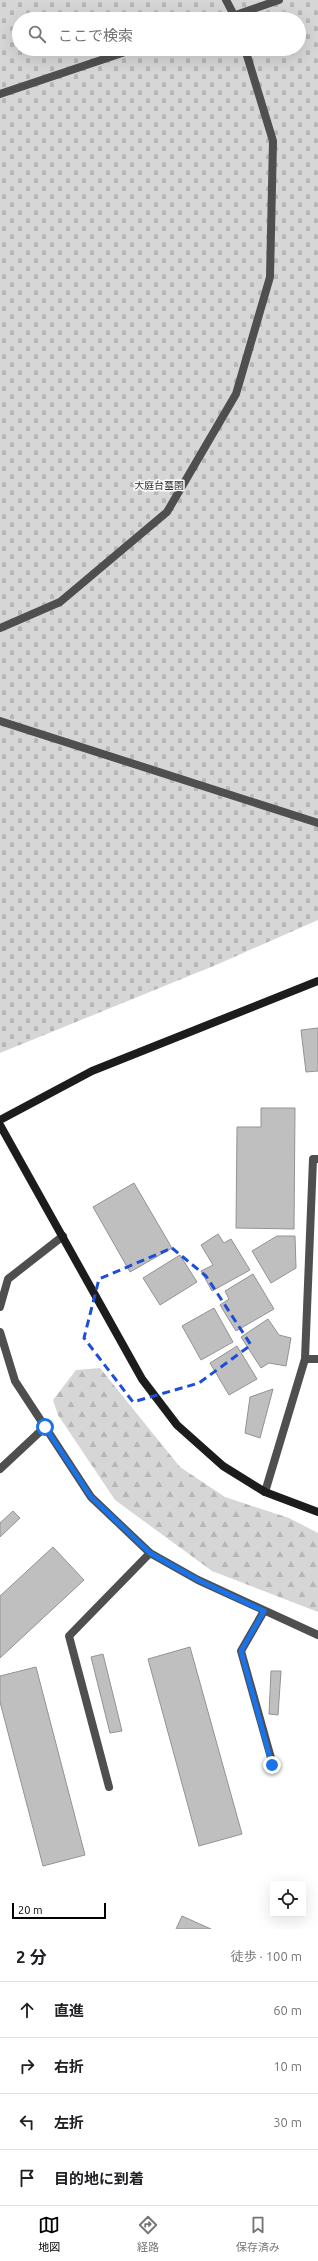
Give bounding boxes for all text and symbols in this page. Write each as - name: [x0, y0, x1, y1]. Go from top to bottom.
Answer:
- search box: [12, 12, 306, 56]
- icon: search: [26, 23, 48, 45]
- text: ここで検索: [58, 27, 133, 44]
- park label: 大庭台墓園: [134, 480, 184, 491]
- route start: [36, 1418, 54, 1436]
- route end: [263, 1756, 281, 1774]
- map controls: [270, 1881, 306, 1917]
- button: locate: [270, 1881, 306, 1917]
- scale bar: [12, 1901, 106, 1920]
- text: 20 m: [18, 1904, 42, 1916]
- text: 2 分: [16, 1947, 47, 1966]
- text: 徒歩 · 100 m: [231, 1949, 302, 1963]
- icon: ahead: [16, 1999, 38, 2021]
- text: 直進: [54, 2002, 84, 2019]
- text: 60 m: [273, 2003, 302, 2017]
- icon: right: [16, 2055, 38, 2077]
- text: 右折: [54, 2058, 84, 2075]
- text: 10 m: [273, 2059, 302, 2073]
- icon: left: [16, 2111, 38, 2133]
- text: 左折: [54, 2114, 84, 2131]
- text: 30 m: [273, 2115, 302, 2129]
- icon: arrive: [16, 2167, 38, 2189]
- text: 目的地に到着: [54, 2170, 144, 2187]
- tab: 地図: [38, 2214, 60, 2254]
- tab: 経路: [137, 2214, 159, 2254]
- tab: 保存済み: [236, 2214, 280, 2254]

